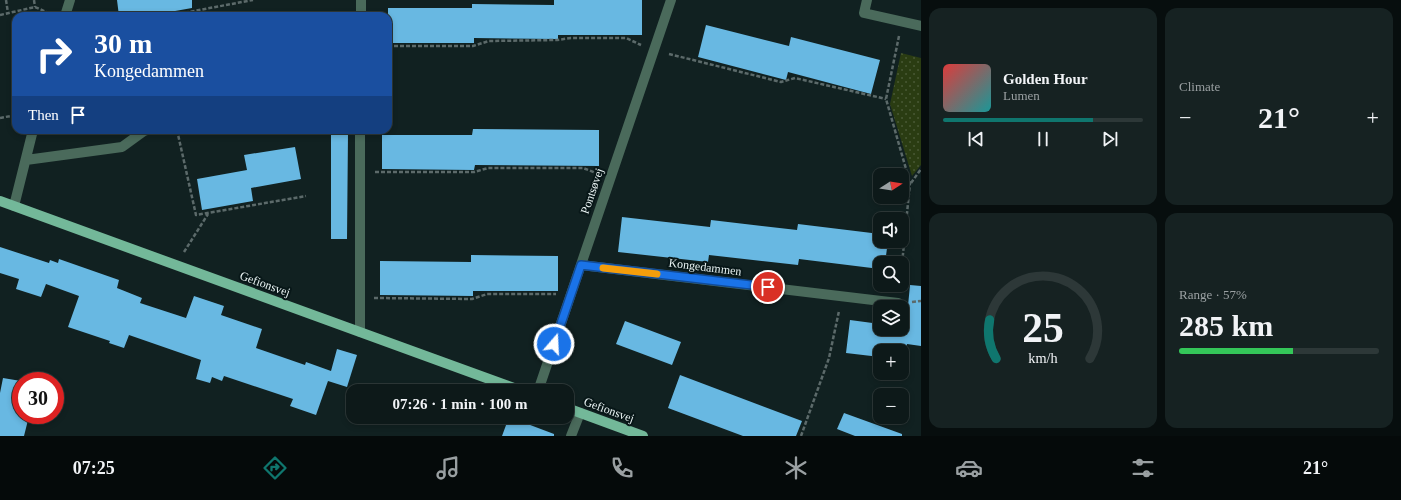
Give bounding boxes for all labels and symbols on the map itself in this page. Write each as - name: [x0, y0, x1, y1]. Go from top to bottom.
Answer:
- street label: Pontsøvej: [578, 166, 606, 216]
- north arrow: [873, 168, 909, 204]
- street label: Kongedammen: [668, 256, 742, 278]
- street label: Gefionsvej: [238, 268, 292, 300]
- pin: [751, 270, 785, 304]
- position arrow: [533, 323, 575, 365]
- speed limit sign: 30: [12, 372, 64, 424]
- street label: Gefionsvej: [582, 394, 636, 426]

